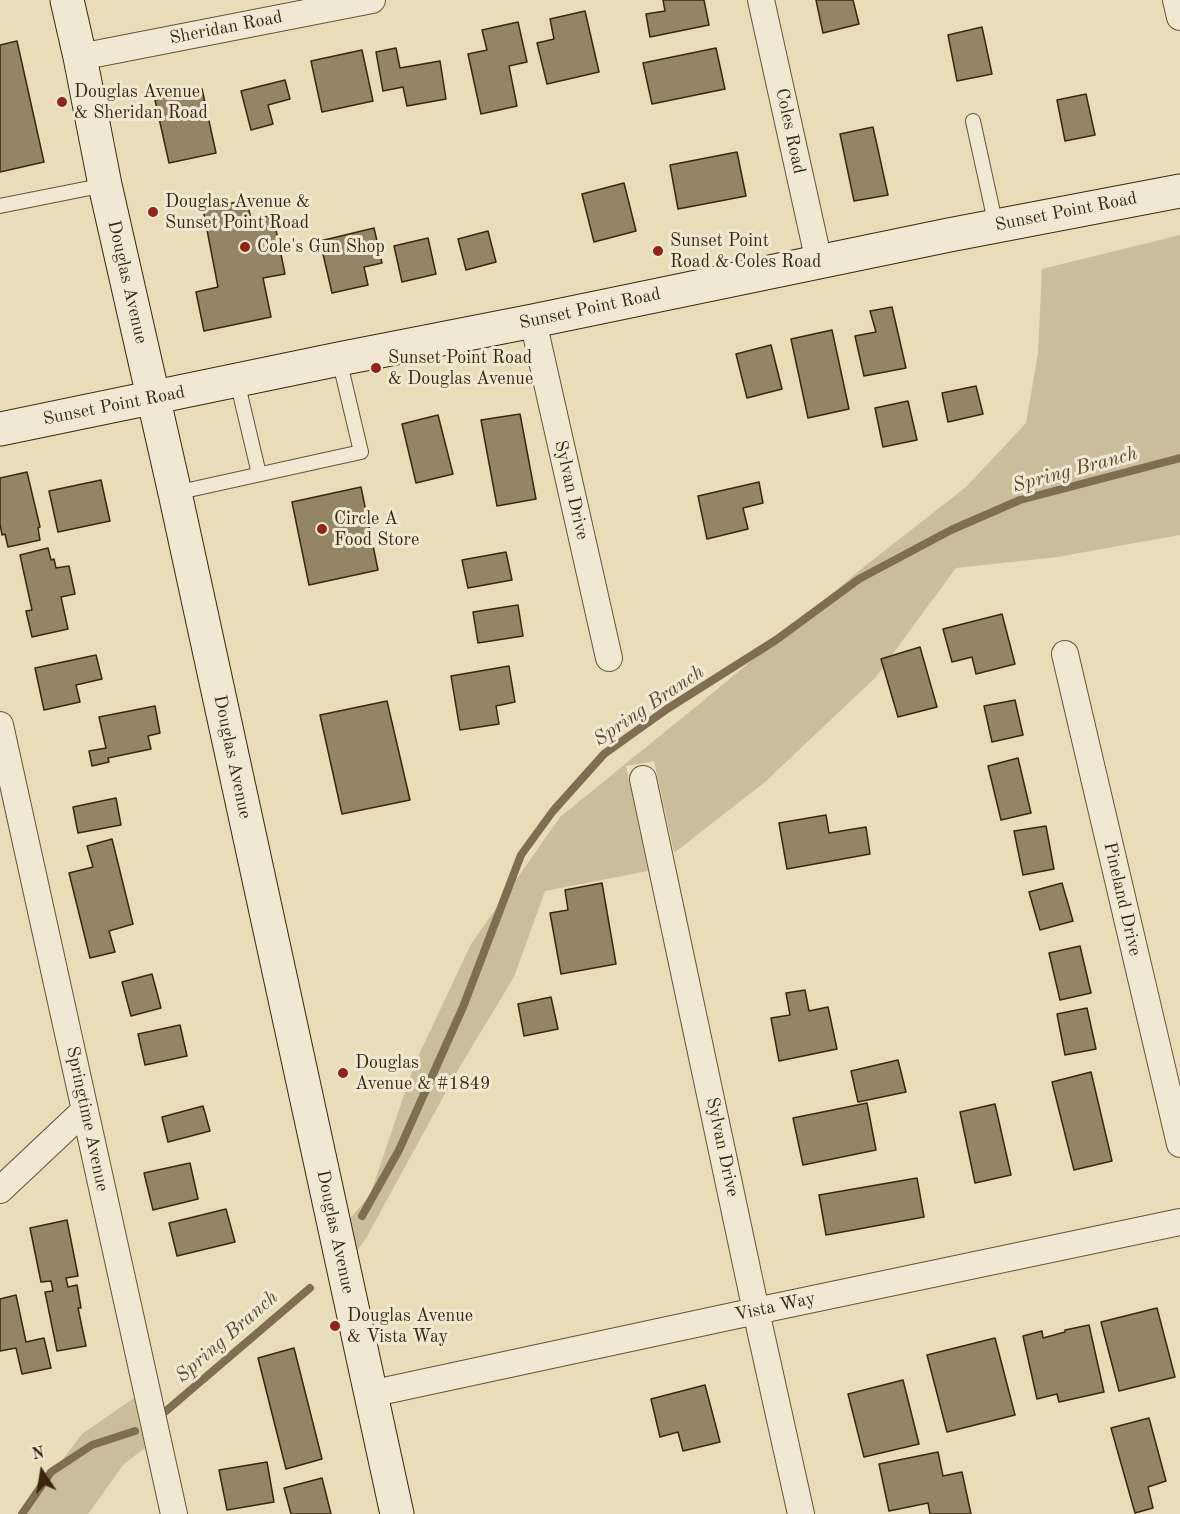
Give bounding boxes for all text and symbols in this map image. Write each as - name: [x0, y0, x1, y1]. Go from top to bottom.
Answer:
- street label: Sheridan Road: [168, 6, 284, 50]
- place label: Douglas Avenue & Sheridan Road: [74, 81, 208, 124]
- street label: Coles Road: [770, 86, 810, 176]
- marker: Douglas Avenue & Sheridan Road: [55, 95, 69, 109]
- street label: Sunset Point Road: [993, 188, 1139, 236]
- place label: Douglas Avenue & Sunset Point Road: [165, 191, 310, 234]
- marker: Douglas Avenue & Sunset Point Road: [146, 205, 160, 219]
- street label: Douglas Avenue: [102, 218, 152, 346]
- place label: Sunset Point Road & Coles Road: [670, 230, 821, 272]
- place label: Cole's Gun Shop: [257, 236, 385, 258]
- marker: Cole's Gun Shop: [238, 240, 252, 254]
- marker: Sunset Point Road & Coles Road: [651, 244, 665, 258]
- street label: Sunset Point Road: [517, 283, 663, 335]
- place label: Sunset Point Road & Douglas Avenue: [388, 347, 533, 389]
- marker: Sunset Point Road & Douglas Avenue: [369, 361, 383, 375]
- street label: Sunset Point Road: [41, 382, 187, 430]
- street label: Sylvan Drive: [549, 438, 593, 542]
- water label: Spring Branch: [1010, 442, 1140, 498]
- place label: Circle A Food Store: [334, 508, 419, 550]
- marker: Circle A Food Store: [315, 522, 329, 536]
- water label: Spring Branch: [589, 660, 709, 752]
- street label: Douglas Avenue: [208, 693, 256, 821]
- street label: Pineland Drive: [1098, 840, 1146, 958]
- street label: Springtime Avenue: [61, 1044, 113, 1194]
- place label: Douglas Avenue & #1849: [355, 1052, 490, 1094]
- marker: Douglas Avenue & #1849: [336, 1066, 350, 1080]
- street label: Sylvan Drive: [701, 1095, 743, 1199]
- street label: Douglas Avenue: [311, 1168, 359, 1296]
- water label: Spring Branch: [171, 1286, 283, 1388]
- street label: Vista Way: [733, 1288, 817, 1326]
- place label: Douglas Avenue & Vista Way: [347, 1305, 473, 1348]
- marker: Douglas Avenue & Vista Way: [328, 1319, 342, 1333]
- north arrow: [12, 1442, 72, 1502]
- text: N: [31, 1445, 46, 1463]

